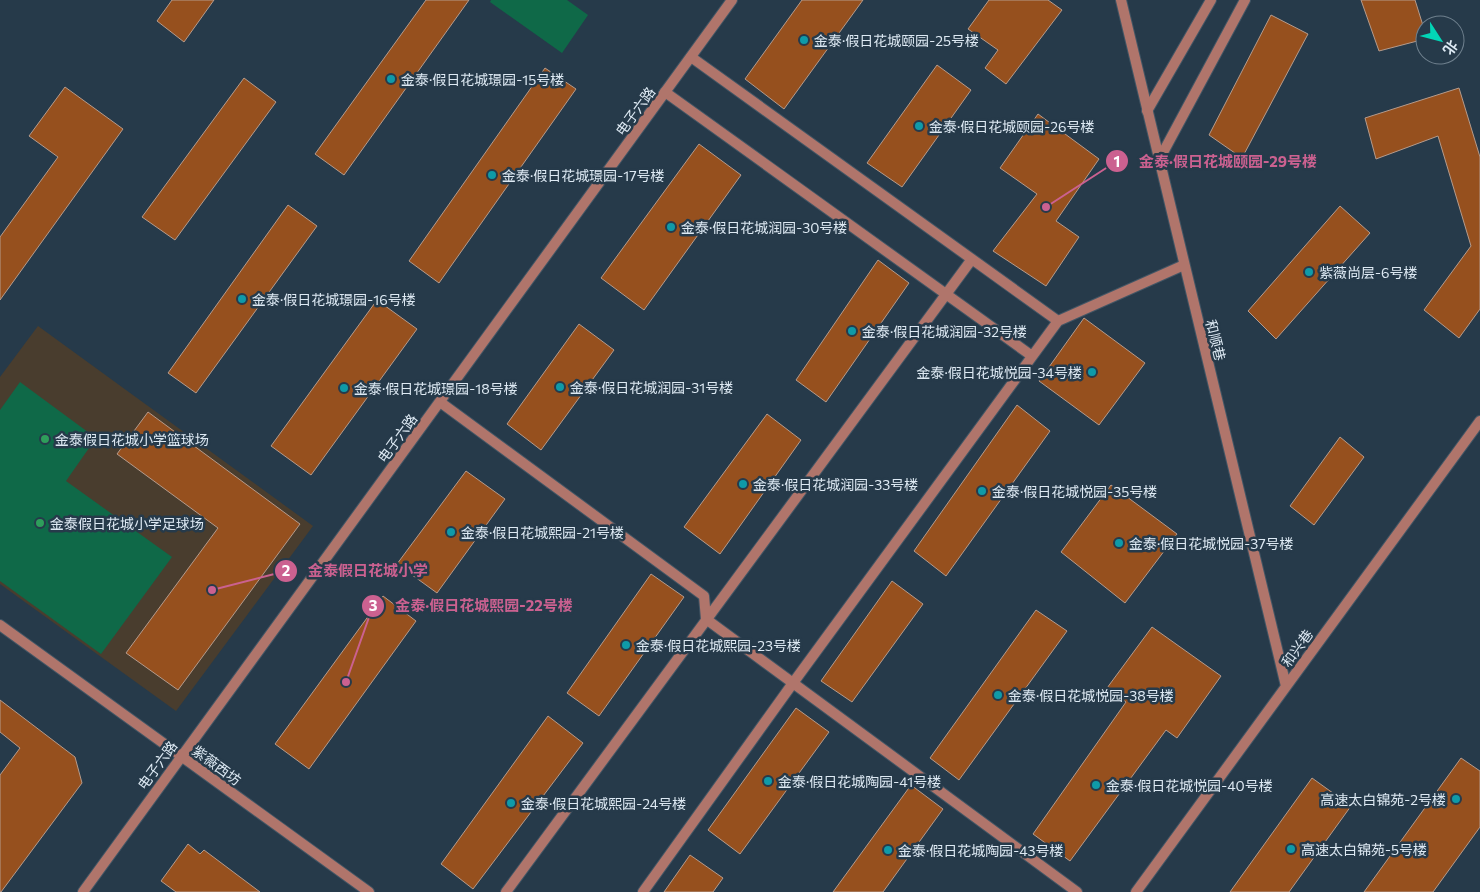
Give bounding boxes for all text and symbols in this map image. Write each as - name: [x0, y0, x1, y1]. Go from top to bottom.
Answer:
- north arrow: [1415, 15, 1465, 65]
- place label: 金泰·假日花城颐园-25号楼: [814, 32, 979, 49]
- marker: 金泰·假日花城颐园-25号楼: [798, 34, 810, 46]
- text: 北: [1440, 37, 1462, 59]
- place label: 金泰·假日花城璟园-15号楼: [401, 71, 564, 88]
- marker: 金泰·假日花城璟园-15号楼: [385, 73, 397, 85]
- street label: 电子六路: [612, 83, 658, 139]
- place label: 金泰·假日花城颐园-26号楼: [929, 118, 1094, 135]
- marker: 金泰·假日花城颐园-26号楼: [913, 120, 925, 132]
- callout: 金泰·假日花城颐园-29号楼: [1104, 146, 1327, 176]
- text: 1: [1114, 152, 1120, 170]
- text: 金泰·假日花城颐园-29号楼: [1139, 152, 1317, 170]
- place label: 金泰·假日花城璟园-17号楼: [502, 167, 665, 184]
- marker: 金泰·假日花城璟园-17号楼: [486, 169, 498, 181]
- place label: 金泰·假日花城润园-30号楼: [681, 219, 847, 236]
- marker: 金泰·假日花城润园-30号楼: [665, 221, 677, 233]
- place label: 紫薇尚层-6号楼: [1319, 264, 1417, 281]
- marker: 紫薇尚层-6号楼: [1303, 266, 1315, 278]
- place label: 金泰·假日花城璟园-16号楼: [252, 291, 416, 308]
- marker: 金泰·假日花城璟园-16号楼: [236, 293, 248, 305]
- street label: 和顺巷: [1203, 318, 1229, 362]
- place label: 金泰·假日花城润园-32号楼: [862, 323, 1027, 340]
- marker: 金泰·假日花城润园-32号楼: [846, 325, 858, 337]
- place label: 金泰·假日花城悦园-34号楼: [916, 364, 1082, 381]
- marker: 金泰·假日花城悦园-34号楼: [1086, 366, 1098, 378]
- place label: 金泰·假日花城润园-31号楼: [570, 379, 733, 396]
- place label: 金泰·假日花城璟园-18号楼: [354, 380, 518, 397]
- marker: 金泰·假日花城润园-31号楼: [554, 381, 566, 393]
- marker: 金泰·假日花城璟园-18号楼: [338, 382, 350, 394]
- street label: 电子六路: [374, 410, 420, 466]
- place label: 金泰假日花城小学篮球场: [55, 431, 209, 448]
- marker: 金泰假日花城小学篮球场: [39, 433, 51, 445]
- place label: 金泰·假日花城润园-33号楼: [753, 476, 918, 493]
- marker: 金泰·假日花城润园-33号楼: [737, 478, 749, 490]
- place label: 金泰·假日花城悦园-35号楼: [992, 483, 1157, 500]
- marker: 金泰·假日花城悦园-35号楼: [976, 485, 988, 497]
- place label: 金泰假日花城小学足球场: [50, 515, 204, 532]
- marker: 金泰假日花城小学足球场: [34, 517, 46, 529]
- place label: 金泰·假日花城熙园-21号楼: [461, 524, 624, 541]
- marker: 金泰·假日花城熙园-21号楼: [445, 526, 457, 538]
- place label: 金泰·假日花城悦园-37号楼: [1129, 535, 1294, 552]
- marker: 金泰·假日花城悦园-37号楼: [1113, 537, 1125, 549]
- callout: 金泰假日花城小学: [273, 556, 438, 586]
- text: 2: [282, 561, 290, 579]
- text: 金泰假日花城小学: [308, 561, 428, 579]
- callout: 金泰·假日花城熙园-22号楼: [361, 591, 583, 621]
- text: 3: [369, 596, 378, 614]
- text: 金泰·假日花城熙园-22号楼: [395, 596, 573, 614]
- street label: 和兴巷: [1278, 626, 1316, 670]
- place label: 金泰·假日花城熙园-23号楼: [636, 637, 801, 654]
- marker: 金泰·假日花城熙园-23号楼: [620, 639, 632, 651]
- place label: 金泰·假日花城悦园-38号楼: [1008, 687, 1174, 704]
- marker: 金泰·假日花城悦园-38号楼: [992, 689, 1004, 701]
- street label: 电子六路: [134, 737, 180, 793]
- street label: 紫薇西坊: [189, 742, 245, 788]
- place label: 金泰·假日花城陶园-41号楼: [778, 773, 941, 790]
- marker: 金泰·假日花城陶园-41号楼: [762, 775, 774, 787]
- place label: 金泰·假日花城悦园-40号楼: [1106, 777, 1273, 794]
- marker: 金泰·假日花城悦园-40号楼: [1090, 779, 1102, 791]
- place label: 高速太白锦苑-2号楼: [1320, 791, 1446, 808]
- marker: 高速太白锦苑-2号楼: [1450, 793, 1462, 805]
- place label: 金泰·假日花城熙园-24号楼: [521, 795, 686, 812]
- marker: 金泰·假日花城熙园-24号楼: [505, 797, 517, 809]
- place label: 高速太白锦苑-5号楼: [1301, 841, 1427, 858]
- place label: 金泰·假日花城陶园-43号楼: [898, 842, 1064, 859]
- marker: 高速太白锦苑-5号楼: [1285, 843, 1297, 855]
- marker: 金泰·假日花城陶园-43号楼: [882, 844, 894, 856]

